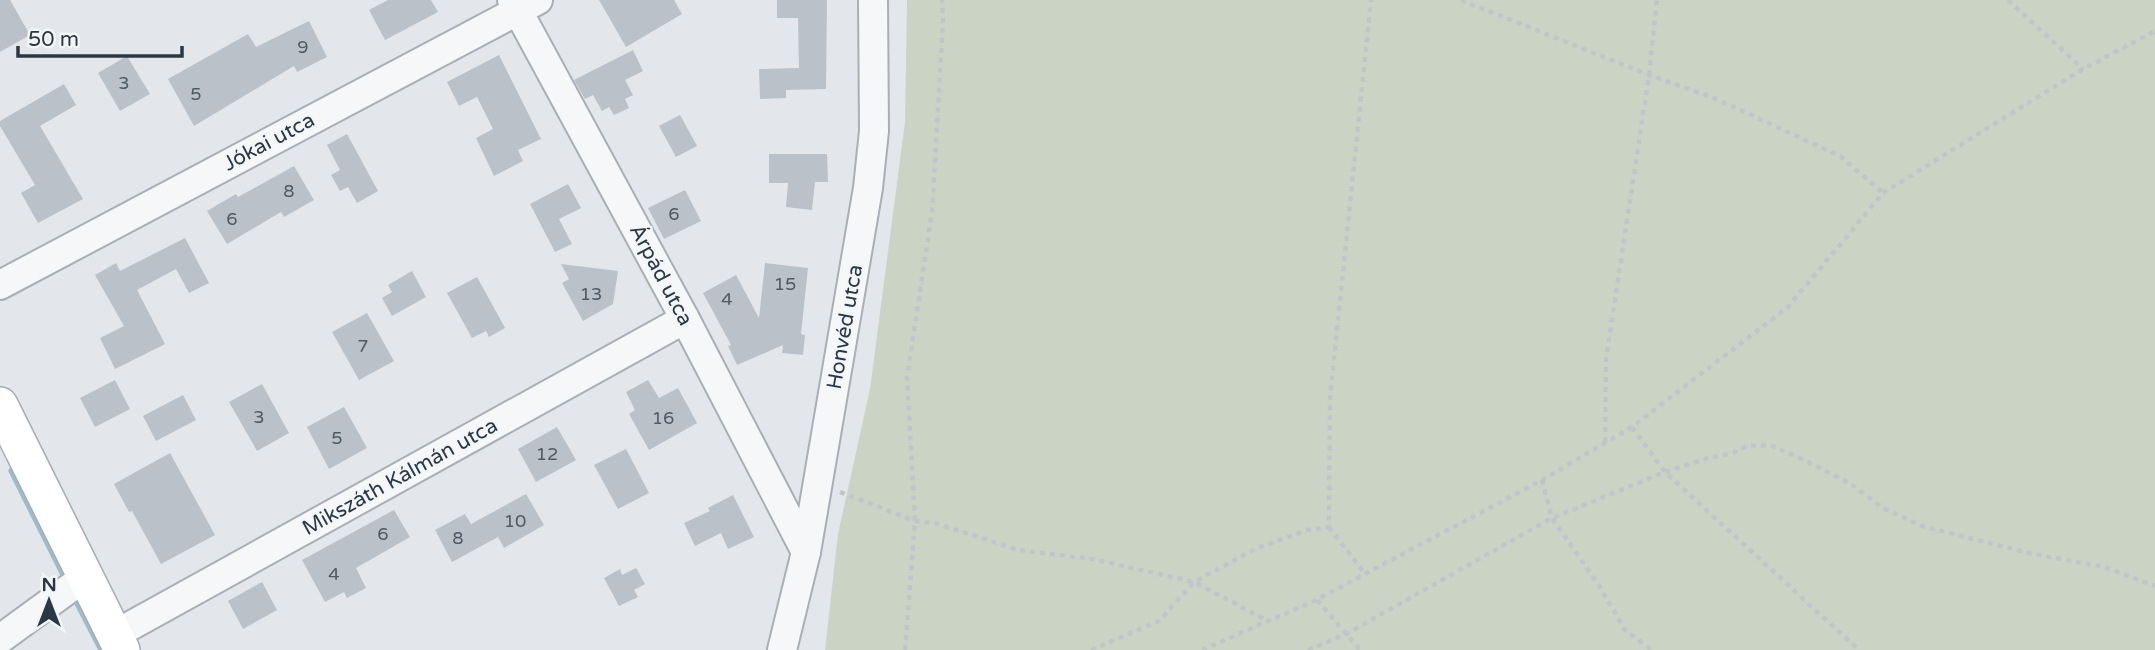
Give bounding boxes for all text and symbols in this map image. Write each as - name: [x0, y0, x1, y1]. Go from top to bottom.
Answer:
- scale bar: [18, 14, 182, 58]
- text: 50 m: [28, 27, 79, 52]
- house number: 9: [297, 36, 309, 58]
- house number: 3: [118, 72, 130, 94]
- house number: 5: [190, 83, 202, 105]
- street label: Jókai utca: [219, 108, 319, 176]
- house number: 8: [283, 180, 295, 202]
- house number: 6: [668, 203, 680, 225]
- house number: 6: [226, 208, 238, 230]
- street label: Árpád utca: [624, 220, 698, 330]
- street label: Honvéd utca: [822, 263, 868, 391]
- house number: 15: [774, 273, 796, 295]
- house number: 13: [580, 283, 602, 305]
- house number: 4: [721, 288, 733, 310]
- house number: 7: [357, 335, 369, 357]
- house number: 3: [253, 406, 265, 428]
- house number: 16: [652, 407, 674, 429]
- street label: Mikszáth Kálmán utca: [298, 413, 502, 541]
- house number: 5: [331, 427, 343, 449]
- house number: 12: [536, 443, 558, 465]
- house number: 10: [504, 510, 526, 532]
- house number: 6: [377, 523, 389, 545]
- house number: 8: [452, 527, 464, 549]
- house number: 4: [328, 563, 340, 585]
- north arrow: [14, 566, 84, 636]
- text: N: [41, 574, 57, 596]

